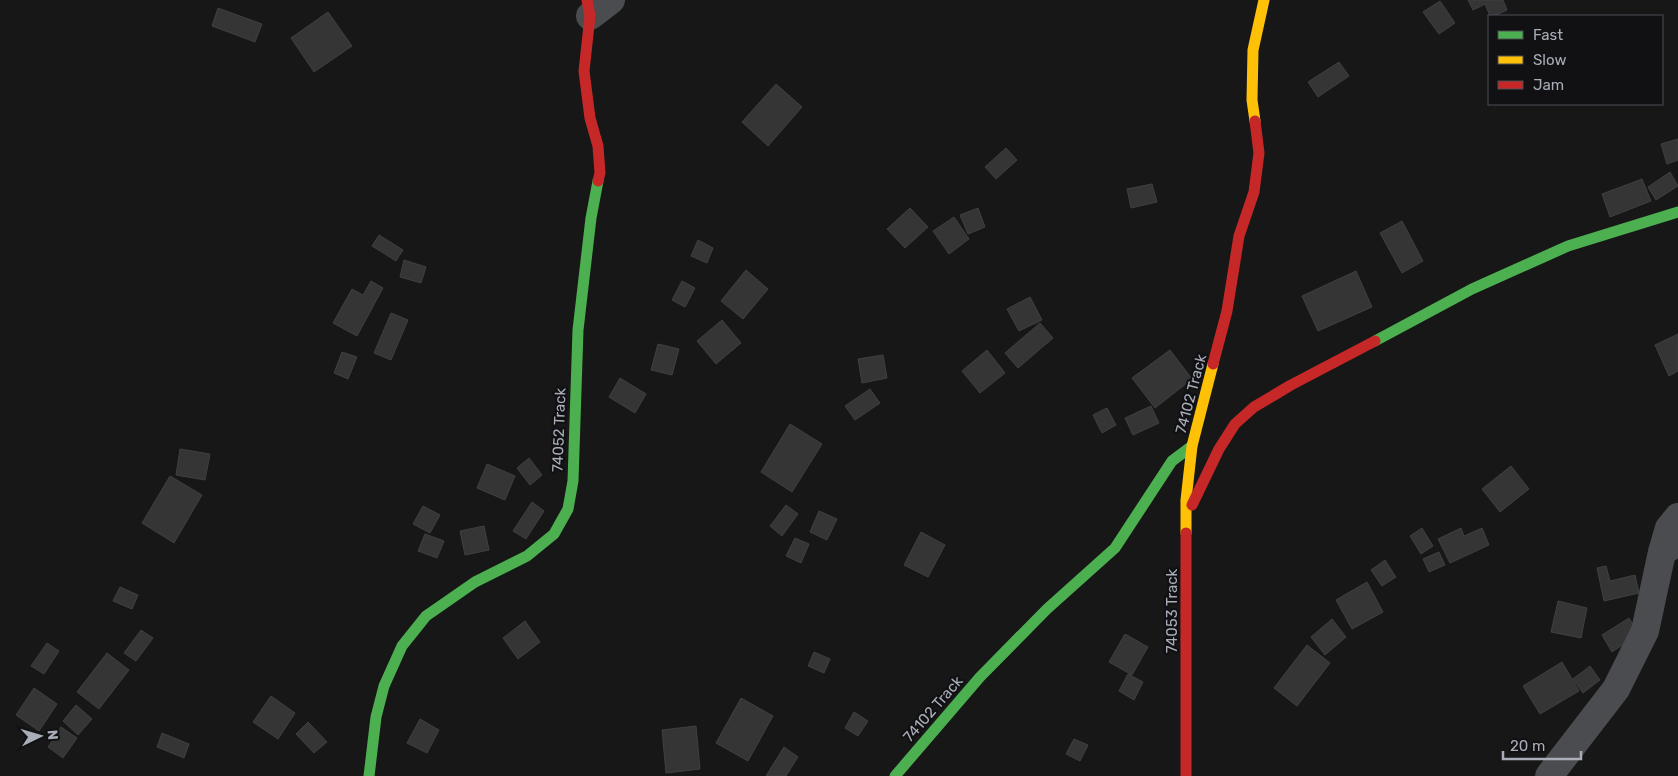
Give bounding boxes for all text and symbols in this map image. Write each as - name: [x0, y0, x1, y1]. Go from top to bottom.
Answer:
- legend: [1488, 15, 1663, 105]
- text: Fast: [1533, 26, 1563, 44]
- text: Slow: [1533, 51, 1566, 69]
- text: Jam: [1533, 76, 1564, 94]
- street label: 74102 Track: [1172, 352, 1210, 436]
- street label: 74052 Track: [549, 387, 569, 472]
- street label: 74053 Track: [1163, 568, 1181, 653]
- street label: 74102 Track: [899, 672, 967, 746]
- north arrow: [15, 711, 65, 761]
- scale bar: [1503, 728, 1580, 760]
- text: N: [44, 729, 61, 741]
- text: 20 m: [1510, 737, 1545, 755]

